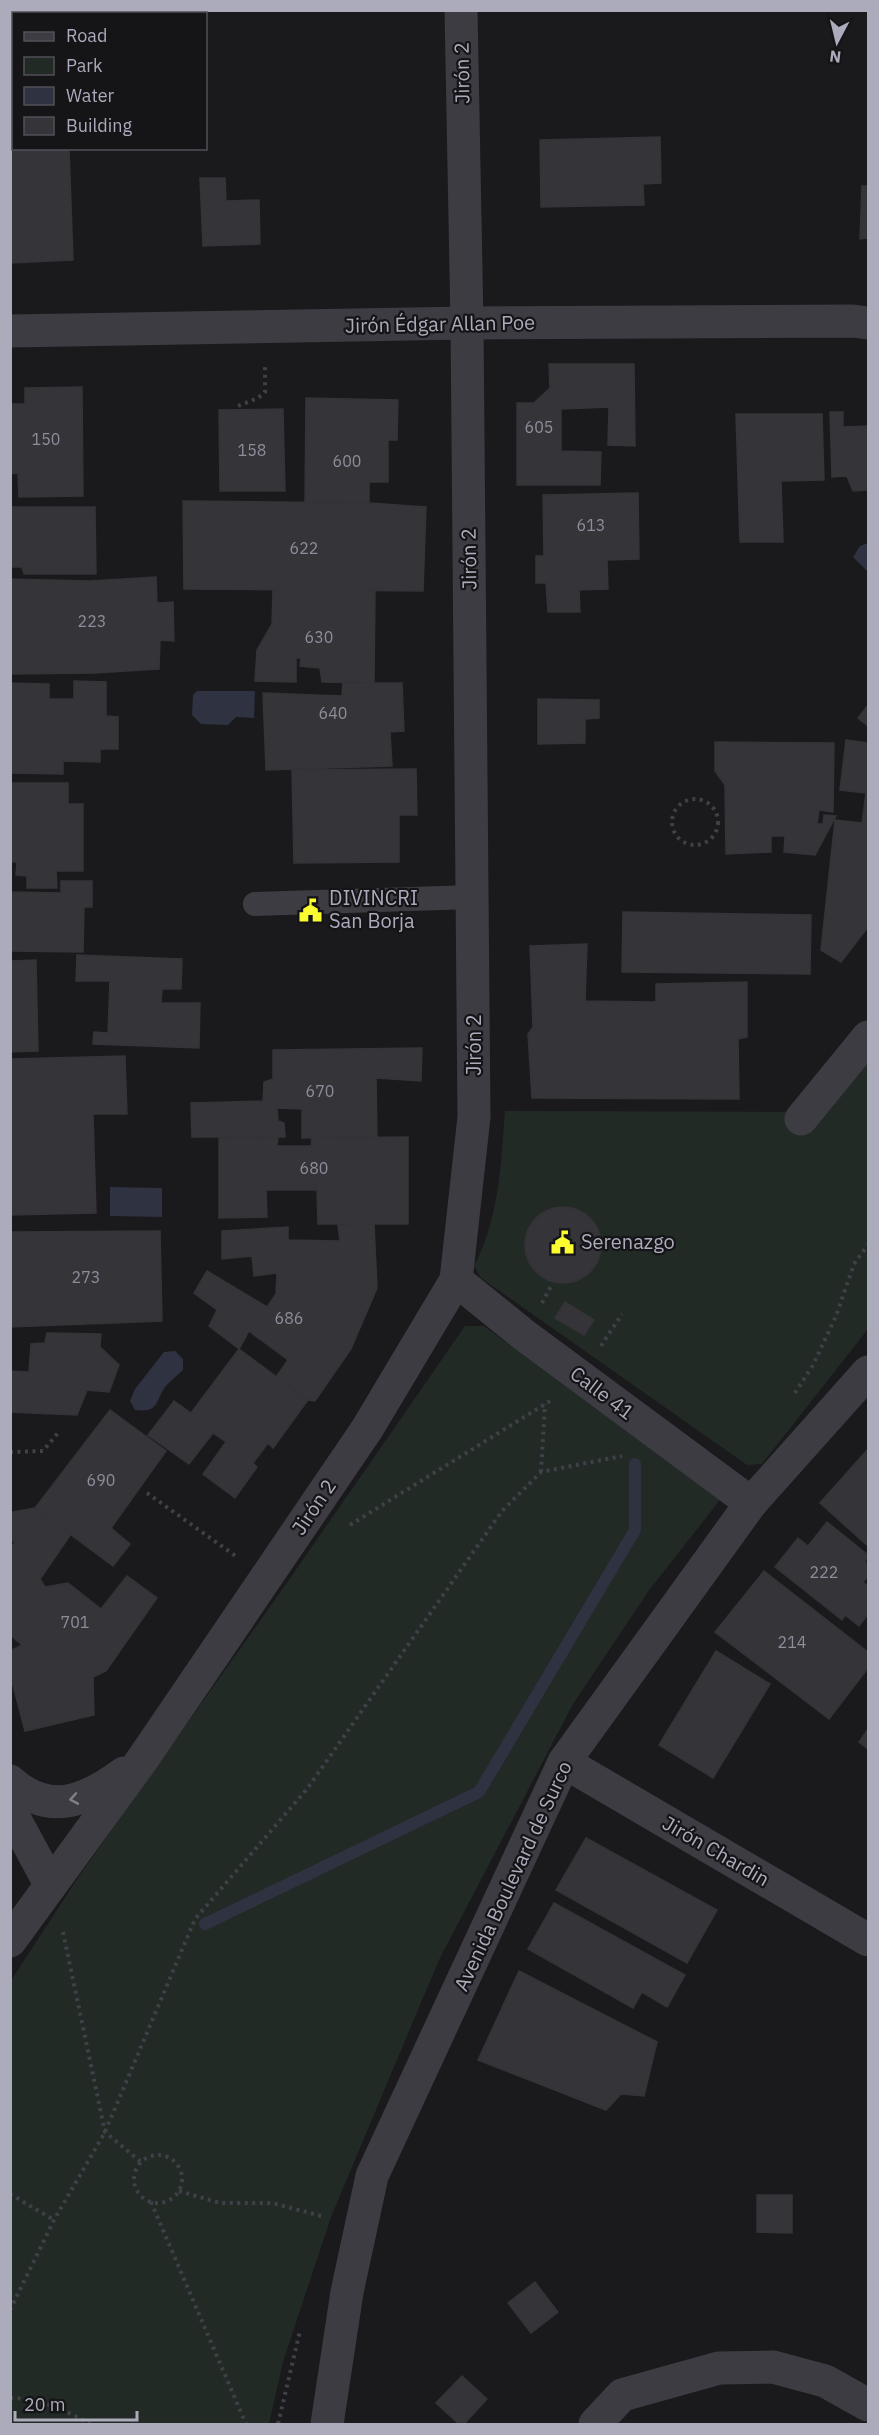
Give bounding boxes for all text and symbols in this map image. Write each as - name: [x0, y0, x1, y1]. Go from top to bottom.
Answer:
- legend: [12, 12, 207, 150]
- north arrow: [807, 12, 867, 72]
- text: Road: [66, 24, 107, 47]
- street label: Jirón 2: [447, 42, 476, 104]
- text: N: [828, 46, 842, 68]
- text: Park: [66, 54, 103, 77]
- text: Water: [66, 84, 115, 107]
- text: Building: [66, 114, 133, 137]
- street label: Jirón Édgar Allan Poe: [345, 308, 535, 339]
- house number: 605: [525, 417, 553, 437]
- house number: 150: [32, 429, 60, 449]
- house number: 158: [238, 440, 266, 460]
- house number: 600: [333, 451, 361, 471]
- house number: 613: [577, 515, 605, 535]
- street label: Jirón 2: [454, 528, 483, 590]
- house number: 622: [290, 538, 318, 558]
- house number: 223: [78, 611, 106, 631]
- house number: 630: [305, 627, 333, 647]
- house number: 640: [319, 703, 347, 723]
- place label: DIVINCRI San Borja: [329, 884, 418, 934]
- public building icon: DIVINCRI San Borja: [298, 897, 324, 923]
- street label: Jirón 2: [460, 1014, 487, 1076]
- house number: 670: [306, 1081, 334, 1101]
- house number: 680: [300, 1158, 328, 1178]
- place label: Serenazgo: [581, 1228, 675, 1255]
- public building icon: Serenazgo: [550, 1229, 576, 1255]
- house number: 273: [72, 1267, 100, 1287]
- house number: 686: [275, 1308, 303, 1328]
- street label: Calle 41: [565, 1360, 640, 1426]
- house number: 690: [87, 1470, 115, 1490]
- street label: Jirón 2: [285, 1474, 342, 1540]
- house number: 222: [810, 1562, 838, 1582]
- house number: 701: [61, 1612, 89, 1632]
- house number: 214: [778, 1632, 806, 1652]
- street label: Avenida Boulevard de Surco: [447, 1756, 578, 1995]
- one-way arrow: [70, 1792, 80, 1805]
- street label: Jirón Chardin: [658, 1809, 775, 1892]
- scale bar: [15, 2384, 136, 2422]
- text: 20 m: [24, 2393, 66, 2416]

